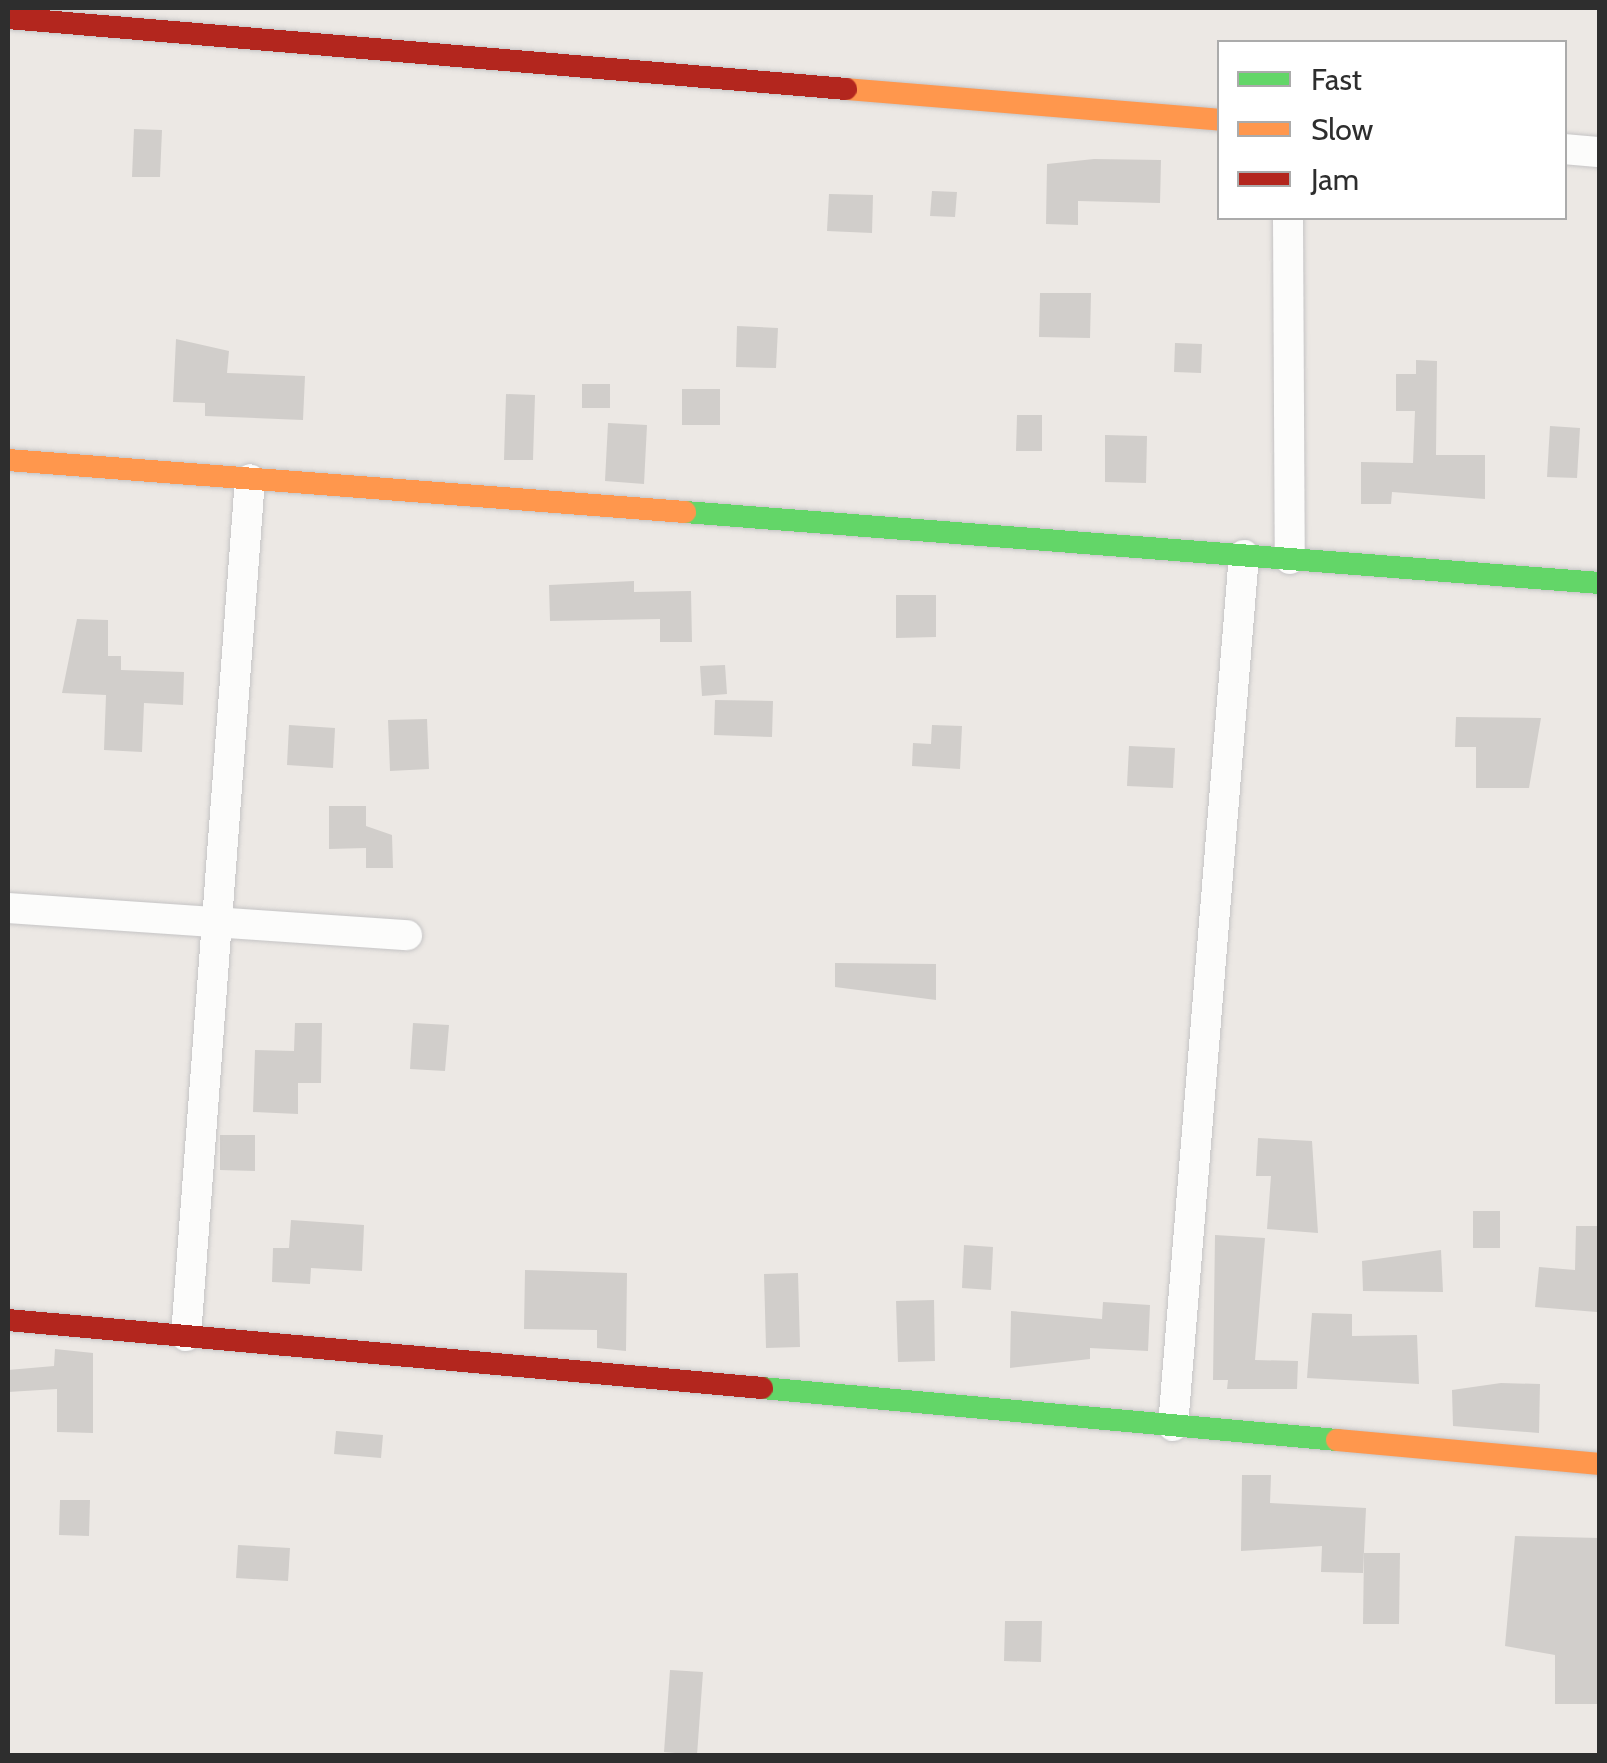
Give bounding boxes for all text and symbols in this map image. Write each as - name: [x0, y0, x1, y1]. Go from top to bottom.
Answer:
- legend: [1217, 40, 1567, 220]
- text: Fast: [1311, 61, 1362, 98]
- text: Slow: [1311, 111, 1373, 148]
- text: Jam: [1311, 161, 1359, 198]

